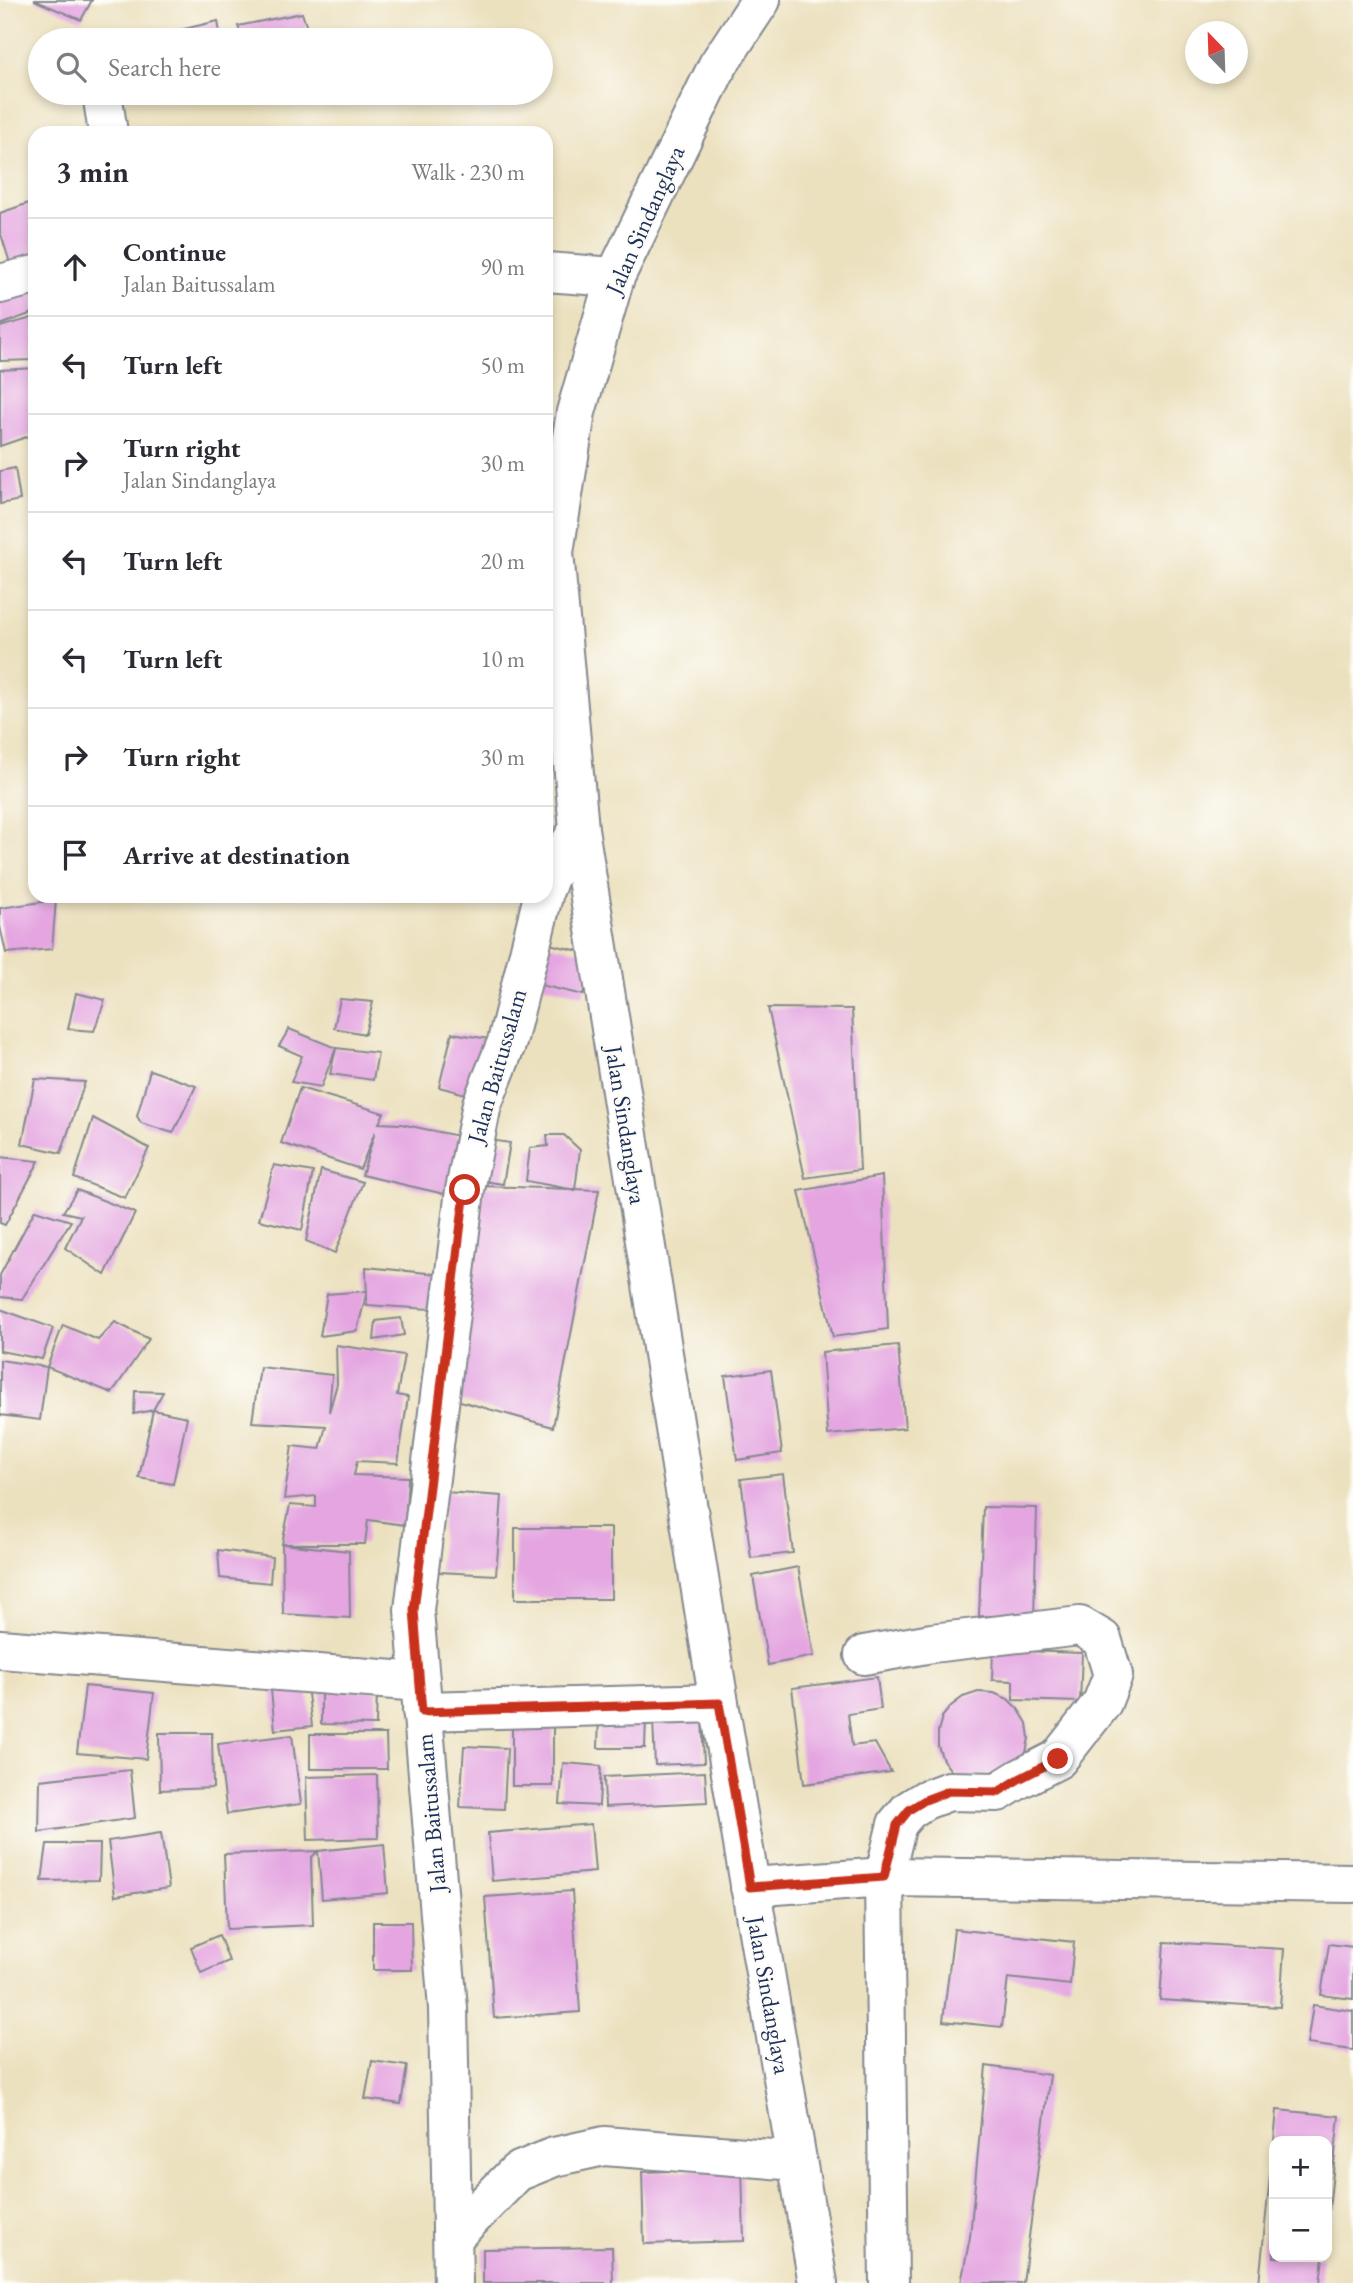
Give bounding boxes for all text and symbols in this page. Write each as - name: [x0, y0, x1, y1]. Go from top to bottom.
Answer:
- north arrow: [1185, 21, 1248, 84]
- search box: [28, 28, 553, 105]
- icon: search: [52, 48, 90, 86]
- text: Search here: [108, 50, 221, 84]
- street label: Jalan Sindanglaya: [597, 140, 691, 301]
- text: 3 min: [56, 152, 129, 191]
- text: Walk · 230 m: [411, 157, 525, 187]
- text: Continue: [123, 235, 226, 269]
- icon: ahead: [56, 248, 94, 286]
- text: 90 m: [480, 252, 525, 282]
- text: Jalan Baitussalam: [123, 269, 276, 299]
- icon: left: [56, 346, 94, 384]
- text: Turn left: [123, 348, 222, 382]
- text: 50 m: [480, 350, 525, 380]
- text: Turn right: [123, 431, 241, 465]
- icon: right: [56, 444, 94, 482]
- text: 30 m: [480, 448, 525, 478]
- text: Jalan Sindanglaya: [123, 465, 276, 495]
- icon: left: [56, 542, 94, 580]
- text: Turn left: [123, 544, 222, 578]
- text: 20 m: [480, 546, 525, 576]
- icon: left: [56, 640, 94, 678]
- text: Turn left: [123, 642, 222, 676]
- text: 10 m: [480, 644, 525, 674]
- icon: right: [56, 738, 94, 776]
- text: Turn right: [123, 740, 241, 774]
- text: 30 m: [480, 742, 525, 772]
- icon: arrive: [56, 836, 94, 874]
- text: Arrive at destination: [123, 838, 350, 872]
- street label: Jalan Baitussalam: [459, 985, 533, 1149]
- street label: Jalan Sindanglaya: [598, 1042, 654, 1207]
- route start: [449, 1174, 480, 1205]
- street label: Jalan Baitussalam: [408, 1732, 453, 1896]
- route end: [1042, 1743, 1073, 1774]
- street label: Jalan Sindanglaya: [740, 1912, 799, 2077]
- map controls: [1269, 2136, 1332, 2262]
- button: +: [1269, 2136, 1332, 2199]
- button: −: [1269, 2199, 1332, 2262]

